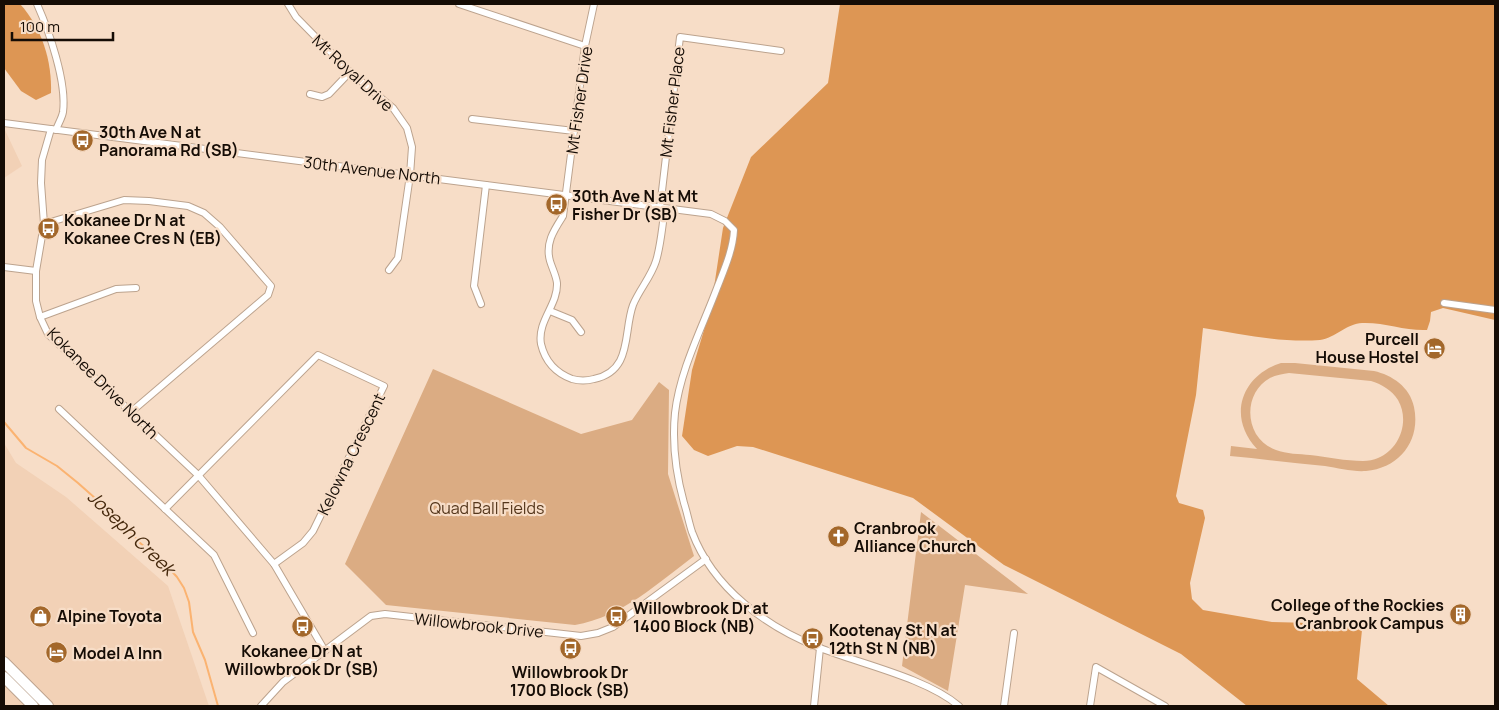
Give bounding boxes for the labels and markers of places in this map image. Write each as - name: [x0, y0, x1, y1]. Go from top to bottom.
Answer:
- place label: 30th Ave N at Panorama Rd (SB): [99, 121, 239, 161]
- bus stop icon: 30th Ave N at Panorama Rd (SB): [71, 129, 95, 153]
- place label: 30th Ave N at Mt Fisher Dr (SB): [572, 185, 698, 225]
- bus stop icon: 30th Ave N at Mt Fisher Dr (SB): [544, 193, 568, 217]
- place label: Kokanee Dr N at Kokanee Cres N (EB): [64, 209, 222, 249]
- bus stop icon: Kokanee Dr N at Kokanee Cres N (EB): [36, 217, 60, 241]
- place label: Purcell House Hostel: [1316, 328, 1419, 368]
- hotel icon: Purcell House Hostel: [1423, 336, 1447, 360]
- place label: Cranbrook Alliance Church: [854, 517, 976, 557]
- church icon: Cranbrook Alliance Church: [826, 525, 850, 549]
- place label: College of the Rockies Cranbrook Campus: [1271, 594, 1444, 634]
- place label: Willowbrook Dr at 1400 Block (NB): [633, 597, 769, 637]
- building icon: College of the Rockies Cranbrook Campus: [1448, 602, 1472, 626]
- shop icon: Alpine Toyota: [29, 604, 53, 628]
- place label: Alpine Toyota: [57, 605, 162, 627]
- bus stop icon: Willowbrook Dr at 1400 Block (NB): [605, 605, 629, 629]
- bus stop icon: Kokanee Dr N at Willowbrook Dr (SB): [290, 615, 314, 639]
- place label: Kootenay St N at 12th St N (NB): [829, 619, 957, 659]
- bus stop icon: Kootenay St N at 12th St N (NB): [801, 627, 825, 651]
- bus stop icon: Willowbrook Dr 1700 Block (SB): [558, 636, 582, 660]
- place label: Kokanee Dr N at Willowbrook Dr (SB): [225, 640, 379, 680]
- hotel icon: Model A Inn: [45, 641, 69, 665]
- place label: Model A Inn: [73, 642, 162, 664]
- place label: Willowbrook Dr 1700 Block (SB): [510, 661, 630, 701]

